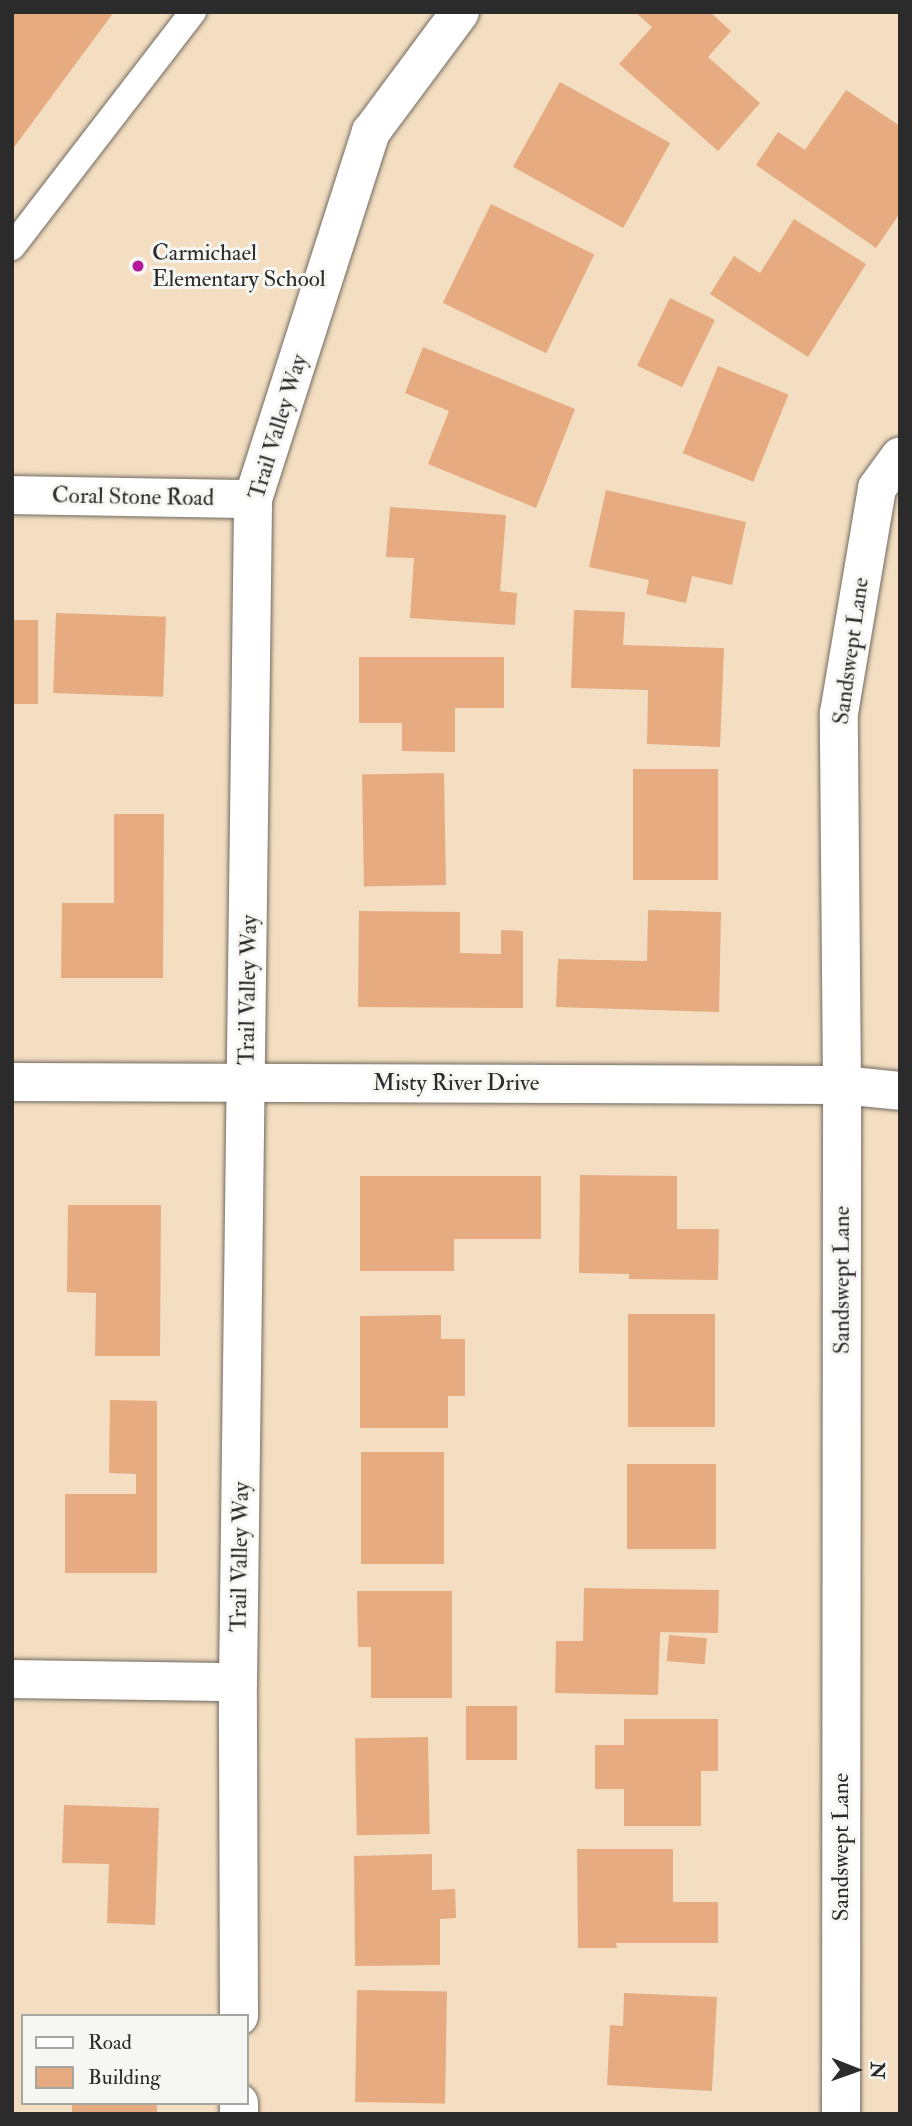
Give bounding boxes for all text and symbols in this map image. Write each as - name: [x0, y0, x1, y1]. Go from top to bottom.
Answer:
- place label: Carmichael Elementary School: [152, 239, 326, 293]
- marker: Carmichael Elementary School: [130, 258, 146, 274]
- street label: Trail Valley Way: [243, 351, 313, 503]
- street label: Coral Stone Road: [52, 482, 214, 512]
- street label: Sandswept Lane: [827, 576, 875, 726]
- street label: Trail Valley Way: [233, 915, 263, 1065]
- street label: Misty River Drive: [373, 1069, 539, 1097]
- street label: Sandswept Lane: [828, 1206, 856, 1354]
- street label: Trail Valley Way: [225, 1482, 255, 1632]
- street label: Sandswept Lane: [827, 1773, 855, 1921]
- legend: [21, 2014, 248, 2105]
- text: Road: [88, 2029, 132, 2056]
- north arrow: [821, 2035, 891, 2105]
- text: N: [865, 2062, 889, 2079]
- text: Building: [88, 2064, 161, 2091]

